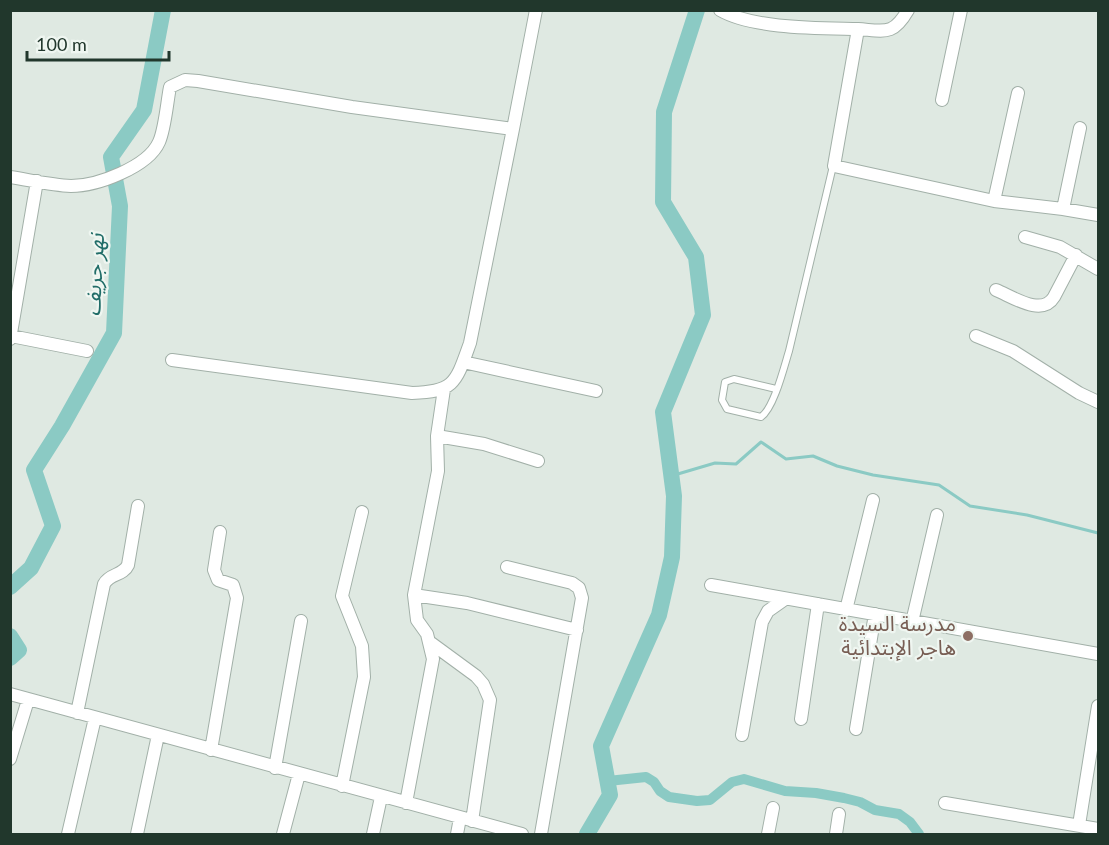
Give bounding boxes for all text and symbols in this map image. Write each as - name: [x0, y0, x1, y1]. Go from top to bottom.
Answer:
- scale bar: [27, 24, 170, 62]
- text: 100 m: [36, 33, 87, 55]
- water label: نهر جريف: [78, 231, 110, 317]
- place label: مدرسة السيدة هاجر الإبتدائية: [839, 610, 956, 661]
- marker: مدرسة السيدة هاجر الإبتدائية: [961, 629, 975, 643]

